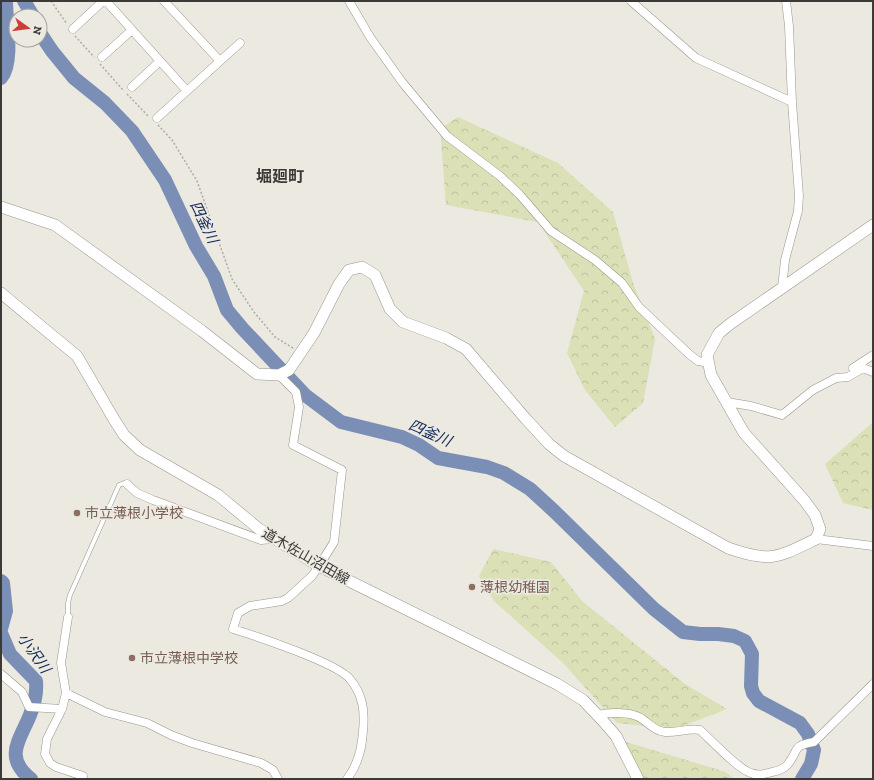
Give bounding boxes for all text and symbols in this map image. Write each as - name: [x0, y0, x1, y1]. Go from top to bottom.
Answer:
- north arrow: [8, 8, 48, 48]
- text: N: [30, 25, 45, 37]
- district label: 堀廻町: [256, 167, 304, 186]
- water label: 四釜川: [186, 198, 223, 248]
- water label: 四釜川: [406, 416, 456, 451]
- place label: 市立薄根小学校: [85, 505, 183, 522]
- marker: 市立薄根小学校: [72, 508, 82, 518]
- street label: 道木佐山沼田線: [259, 525, 352, 588]
- place label: 薄根幼稚園: [480, 579, 550, 596]
- marker: 薄根幼稚園: [467, 582, 477, 592]
- water label: 小沢川: [14, 629, 55, 678]
- place label: 市立薄根中学校: [140, 650, 238, 667]
- marker: 市立薄根中学校: [127, 653, 137, 663]

